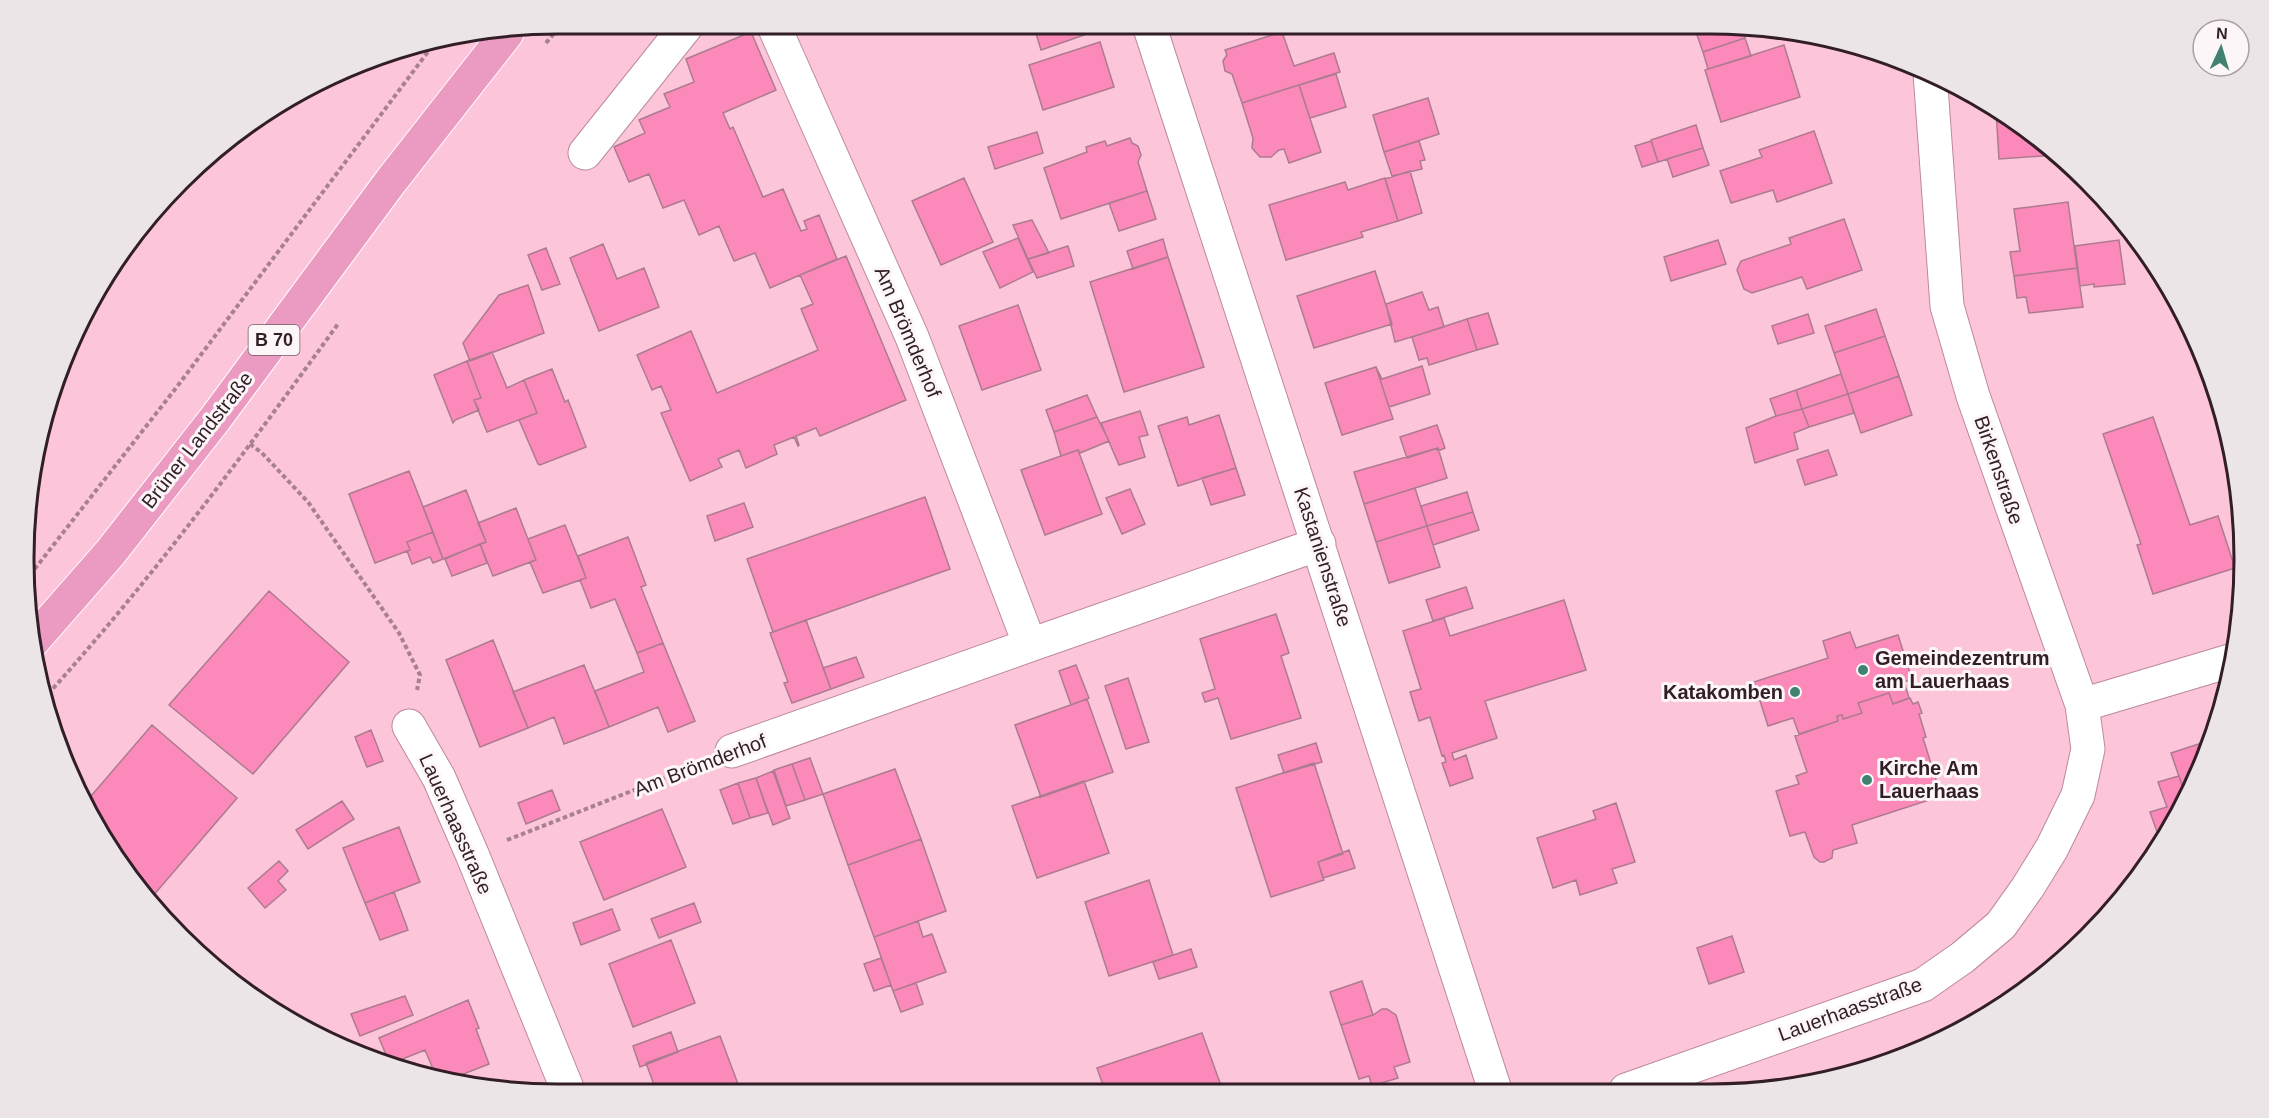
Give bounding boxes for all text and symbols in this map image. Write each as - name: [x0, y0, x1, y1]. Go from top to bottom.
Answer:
- north arrow: [2191, 18, 2251, 78]
- text: N: [2216, 25, 2228, 42]
- street label: Am Brömderhof: [871, 263, 946, 401]
- road number: B 70: [248, 325, 300, 355]
- street label: Brüner Landstraße: [137, 368, 257, 512]
- street label: Birkenstraße: [1970, 413, 2028, 527]
- street label: Kastanienstraße: [1290, 484, 1356, 630]
- place label: Gemeindezentrum am Lauerhaas: [1875, 647, 2049, 692]
- marker: Gemeindezentrum am Lauerhaas: [1856, 663, 1870, 677]
- place label: Katakomben: [1663, 681, 1783, 703]
- marker: Katakomben: [1788, 685, 1802, 699]
- street label: Am Brömderhof: [631, 729, 770, 800]
- street label: Lauerhaasstraße: [415, 750, 497, 898]
- place label: Kirche Am Lauerhaas: [1879, 757, 1979, 802]
- marker: Kirche Am Lauerhaas: [1860, 773, 1874, 787]
- street label: Lauerhaasstraße: [1775, 973, 1925, 1045]

